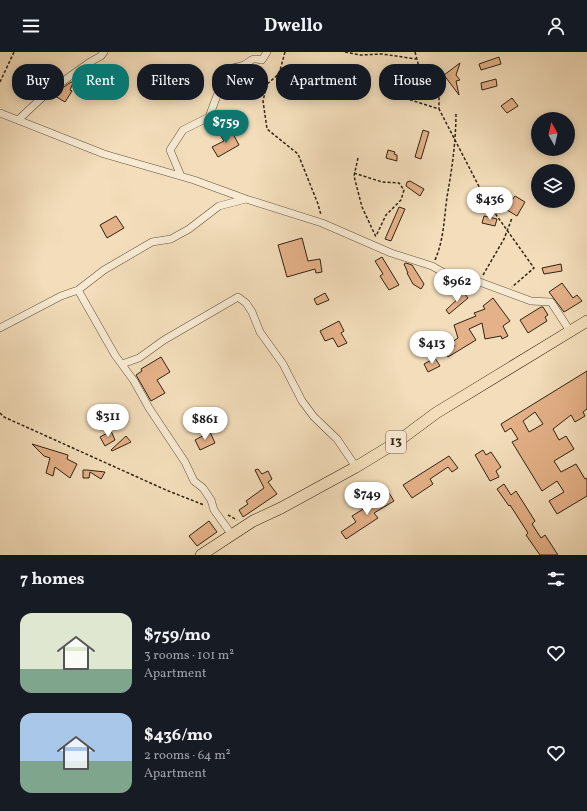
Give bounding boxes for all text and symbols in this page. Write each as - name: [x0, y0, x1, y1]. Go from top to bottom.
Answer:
- text: Dwello: [264, 14, 323, 39]
- icon: menu: [20, 15, 42, 37]
- icon: person: [545, 15, 567, 37]
- chip: Buy: [12, 64, 64, 100]
- chip: Rent: [72, 64, 129, 100]
- chip: Filters: [137, 64, 204, 100]
- chip: New: [212, 64, 268, 100]
- chip: Apartment: [276, 64, 371, 100]
- chip: House: [379, 64, 446, 100]
- pin: $759: [202, 110, 250, 144]
- north arrow: [531, 112, 575, 156]
- map controls: [531, 112, 575, 208]
- text: $759: [213, 114, 239, 132]
- button: layers: [531, 164, 575, 208]
- pin: $436: [466, 187, 514, 221]
- text: $436: [476, 191, 504, 209]
- pin: $962: [433, 269, 481, 303]
- text: $962: [443, 273, 471, 291]
- pin: $413: [408, 331, 456, 365]
- text: $413: [419, 335, 446, 353]
- pin: $311: [84, 404, 132, 438]
- pin: $861: [181, 407, 229, 441]
- text: $311: [96, 408, 120, 426]
- text: $861: [192, 411, 218, 429]
- road number: 13: [386, 431, 406, 453]
- pin: $749: [343, 482, 391, 516]
- text: $749: [353, 486, 381, 504]
- text: 7 homes: [20, 568, 85, 591]
- icon: filters: [545, 568, 567, 590]
- text: $759/mo: [144, 624, 210, 647]
- icon: home: [52, 629, 100, 677]
- icon: heart: [545, 642, 567, 664]
- text: 3 rooms · 101 m²: [144, 647, 234, 665]
- text: Apartment: [144, 665, 207, 683]
- text: $436/mo: [144, 724, 213, 747]
- icon: home: [52, 729, 100, 777]
- icon: heart: [545, 742, 567, 764]
- text: 2 rooms · 64 m²: [144, 747, 231, 765]
- text: Apartment: [144, 765, 207, 783]

